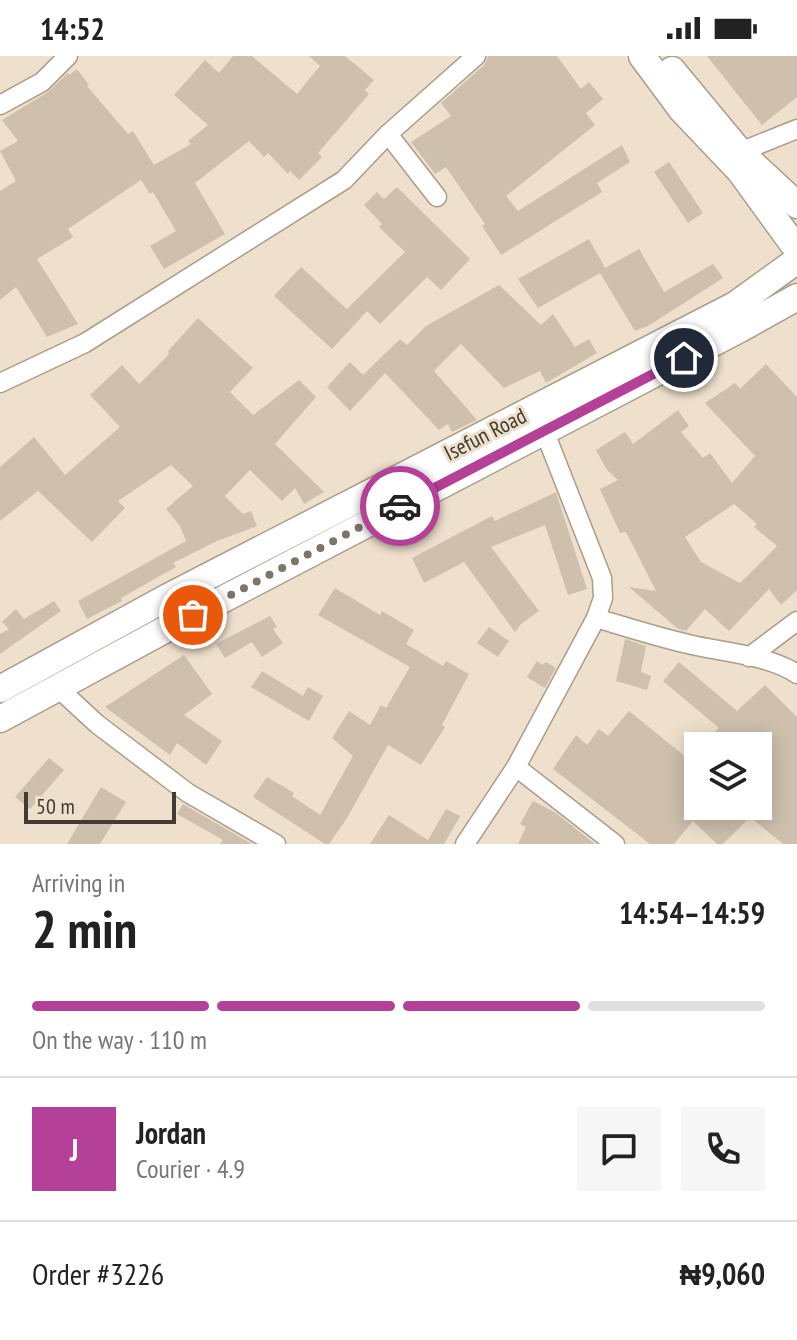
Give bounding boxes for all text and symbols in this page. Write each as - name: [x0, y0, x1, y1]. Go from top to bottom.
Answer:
- text: 14:52: [40, 9, 105, 48]
- pin: [650, 324, 718, 392]
- icon: home: [662, 336, 706, 380]
- street label: Isefun Road: [439, 401, 531, 467]
- courier: [360, 466, 440, 546]
- icon: car: [378, 484, 422, 528]
- pin: [159, 581, 227, 649]
- icon: bag: [171, 593, 215, 637]
- map controls: [684, 732, 772, 820]
- button: layers: [684, 732, 772, 820]
- scale bar: [24, 788, 176, 824]
- text: 50 m: [36, 792, 75, 820]
- text: Arriving in: [32, 866, 125, 899]
- text: 14:54–14:59: [619, 893, 765, 932]
- text: 2 min: [32, 895, 137, 962]
- text: On the way · 110 m: [32, 1023, 207, 1056]
- button: chat: [577, 1107, 661, 1191]
- button: phone: [681, 1107, 765, 1191]
- text: Jordan: [136, 1113, 206, 1152]
- text: J: [70, 1130, 78, 1169]
- text: Courier · 4.9: [136, 1152, 245, 1185]
- text: Order #3226: [32, 1254, 164, 1293]
- text: ₦9,060: [679, 1254, 765, 1293]

